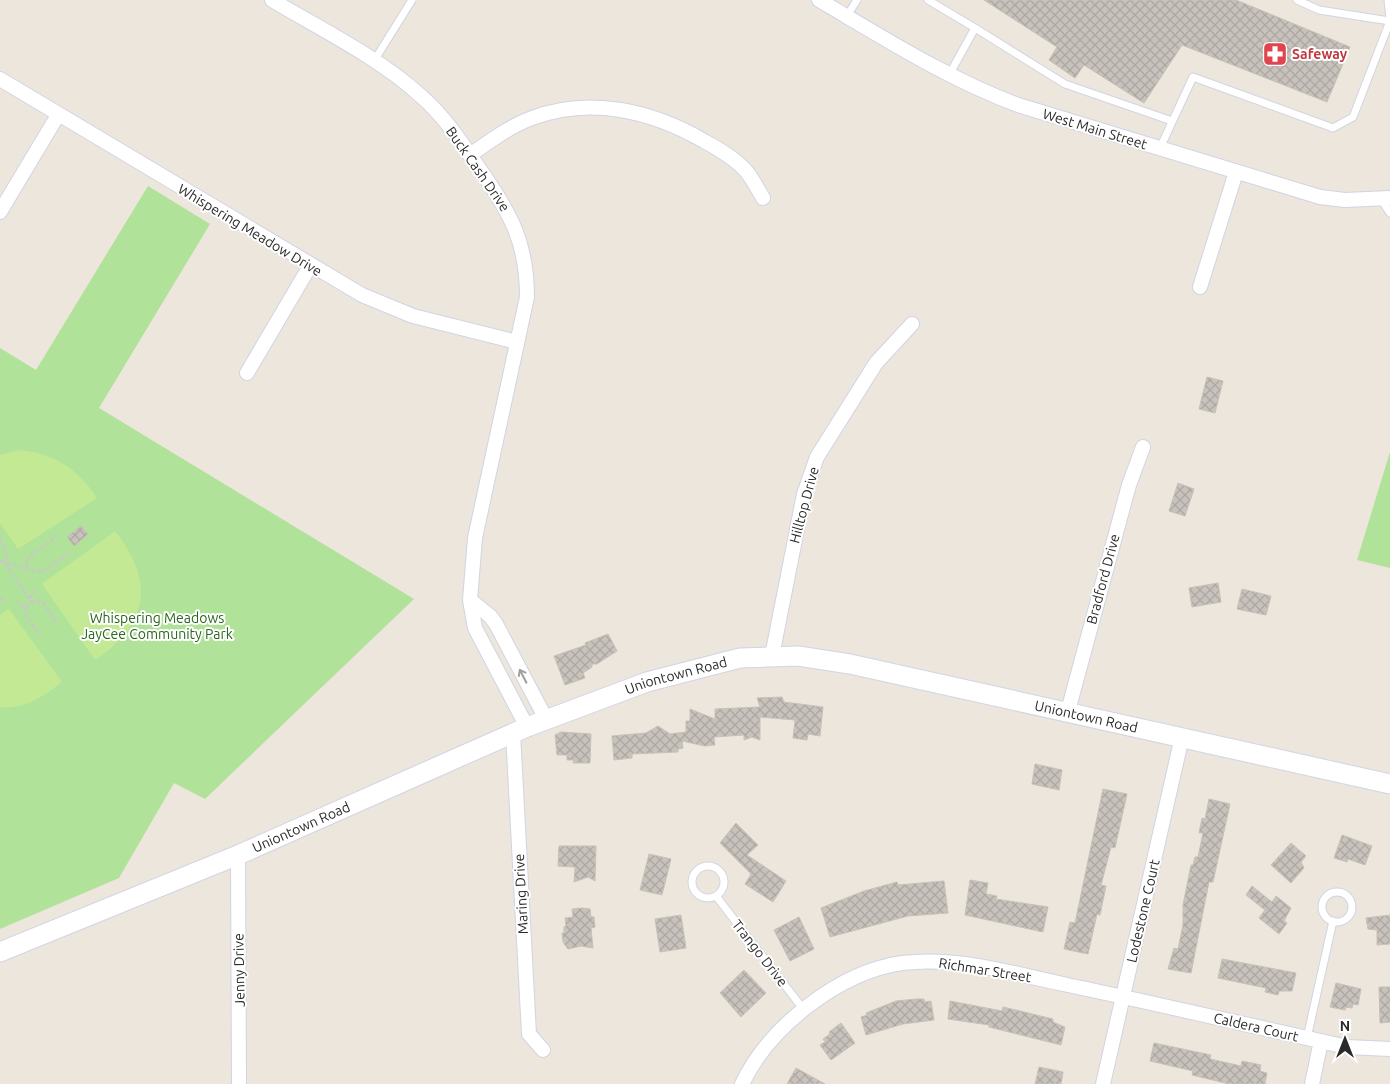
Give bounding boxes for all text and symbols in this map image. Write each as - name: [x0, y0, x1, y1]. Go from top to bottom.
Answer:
- pharmacy icon: Safeway: [1262, 41, 1288, 67]
- place label: Safeway: [1292, 46, 1348, 62]
- street label: West Main Street: [1041, 106, 1150, 153]
- street label: Buck Cash Drive: [443, 124, 513, 214]
- street label: Whispering Meadow Drive: [175, 181, 325, 279]
- street label: Hilltop Drive: [786, 465, 822, 545]
- street label: Bradford Drive: [1083, 532, 1123, 626]
- park label: Whispering Meadows JayCee Community Park: [81, 610, 233, 642]
- street label: Uniontown Road: [623, 654, 729, 698]
- one-way arrow: [518, 669, 528, 684]
- street label: Uniontown Road: [1033, 697, 1139, 736]
- street label: Uniontown Road: [250, 798, 352, 856]
- street label: Maring Drive: [511, 853, 531, 935]
- street label: Lodestone Court: [1123, 857, 1163, 964]
- street label: Trango Drive: [729, 916, 791, 990]
- street label: Jenny Drive: [230, 933, 248, 1007]
- street label: Richmar Street: [938, 955, 1033, 985]
- street label: Caldera Court: [1212, 1009, 1300, 1045]
- north arrow: [1320, 1014, 1370, 1064]
- text: N: [1340, 1018, 1350, 1034]

